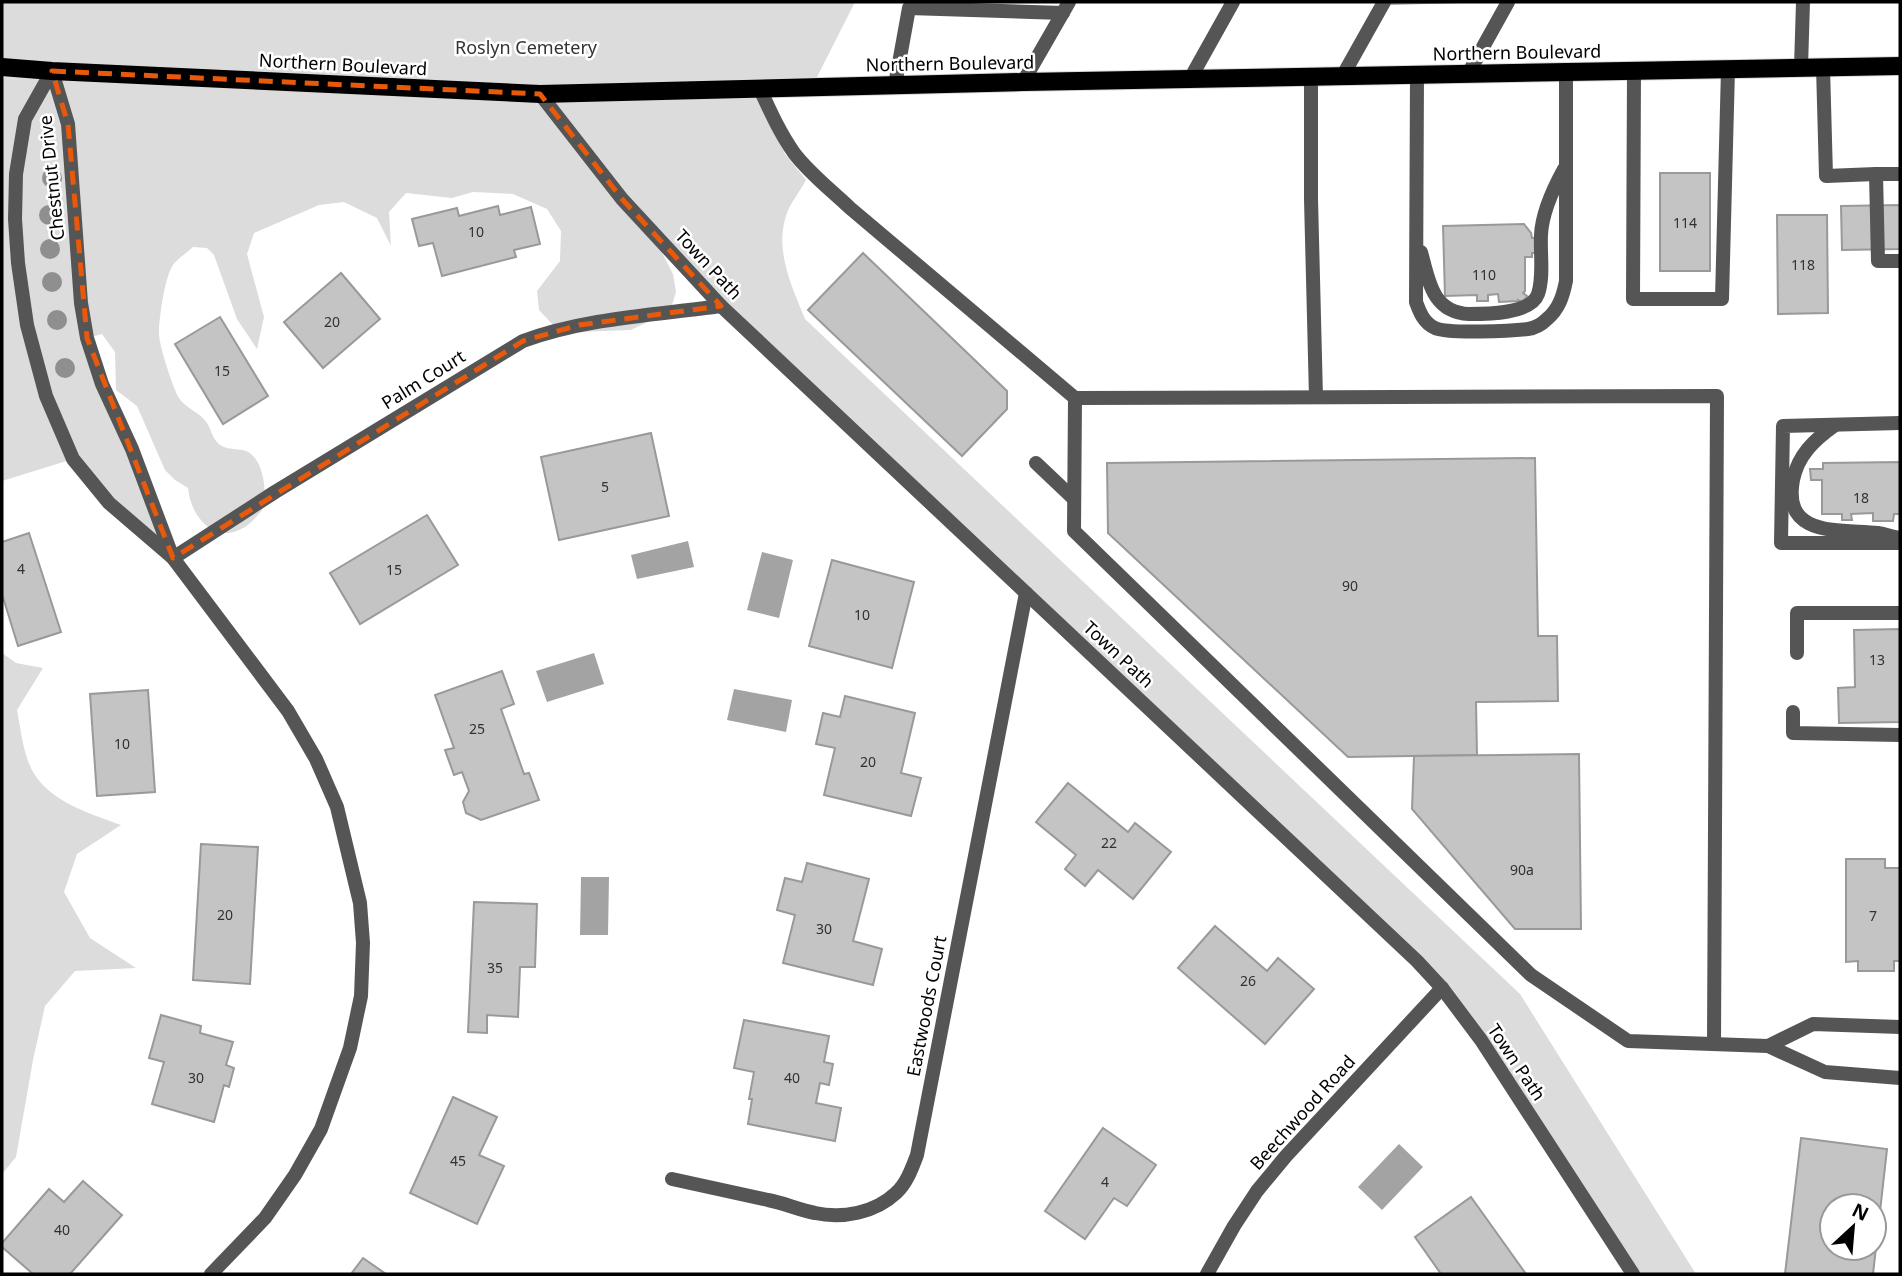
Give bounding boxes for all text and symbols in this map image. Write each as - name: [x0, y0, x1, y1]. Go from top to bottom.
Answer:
- park label: Roslyn Cemetery: [455, 35, 598, 59]
- street label: Northern Boulevard: [1433, 39, 1601, 65]
- street label: Northern Boulevard: [258, 48, 428, 80]
- street label: Northern Boulevard: [866, 50, 1034, 76]
- street label: Chestnut Drive: [32, 114, 70, 242]
- house number: 114: [1673, 213, 1697, 232]
- house number: 10: [468, 222, 484, 241]
- street label: Town Path: [670, 224, 748, 304]
- house number: 118: [1791, 255, 1815, 274]
- house number: 110: [1472, 265, 1496, 284]
- house number: 20: [324, 312, 340, 331]
- street label: Palm Court: [377, 344, 470, 414]
- house number: 15: [214, 361, 230, 380]
- house number: 5: [601, 477, 609, 496]
- house number: 18: [1853, 488, 1869, 507]
- house number: 4: [17, 559, 25, 578]
- house number: 15: [386, 560, 402, 579]
- house number: 90: [1342, 576, 1358, 595]
- house number: 10: [854, 605, 870, 624]
- street label: Town Path: [1079, 615, 1159, 693]
- house number: 13: [1869, 650, 1885, 669]
- house number: 25: [469, 719, 485, 738]
- house number: 10: [114, 734, 130, 753]
- house number: 20: [860, 752, 876, 771]
- house number: 22: [1101, 833, 1117, 852]
- house number: 90a: [1510, 860, 1534, 879]
- house number: 20: [217, 905, 233, 924]
- house number: 7: [1869, 906, 1877, 925]
- house number: 30: [816, 919, 832, 938]
- street label: Eastwoods Court: [901, 933, 952, 1078]
- house number: 35: [487, 958, 503, 977]
- house number: 26: [1240, 971, 1256, 990]
- street label: Town Path: [1482, 1019, 1552, 1105]
- street label: Beechwood Road: [1244, 1049, 1360, 1175]
- house number: 30: [188, 1068, 204, 1087]
- house number: 40: [784, 1068, 800, 1087]
- house number: 45: [450, 1151, 466, 1170]
- house number: 4: [1101, 1172, 1109, 1191]
- north arrow: [1818, 1192, 1888, 1262]
- text: N: [1848, 1197, 1873, 1227]
- house number: 40: [54, 1220, 70, 1239]

